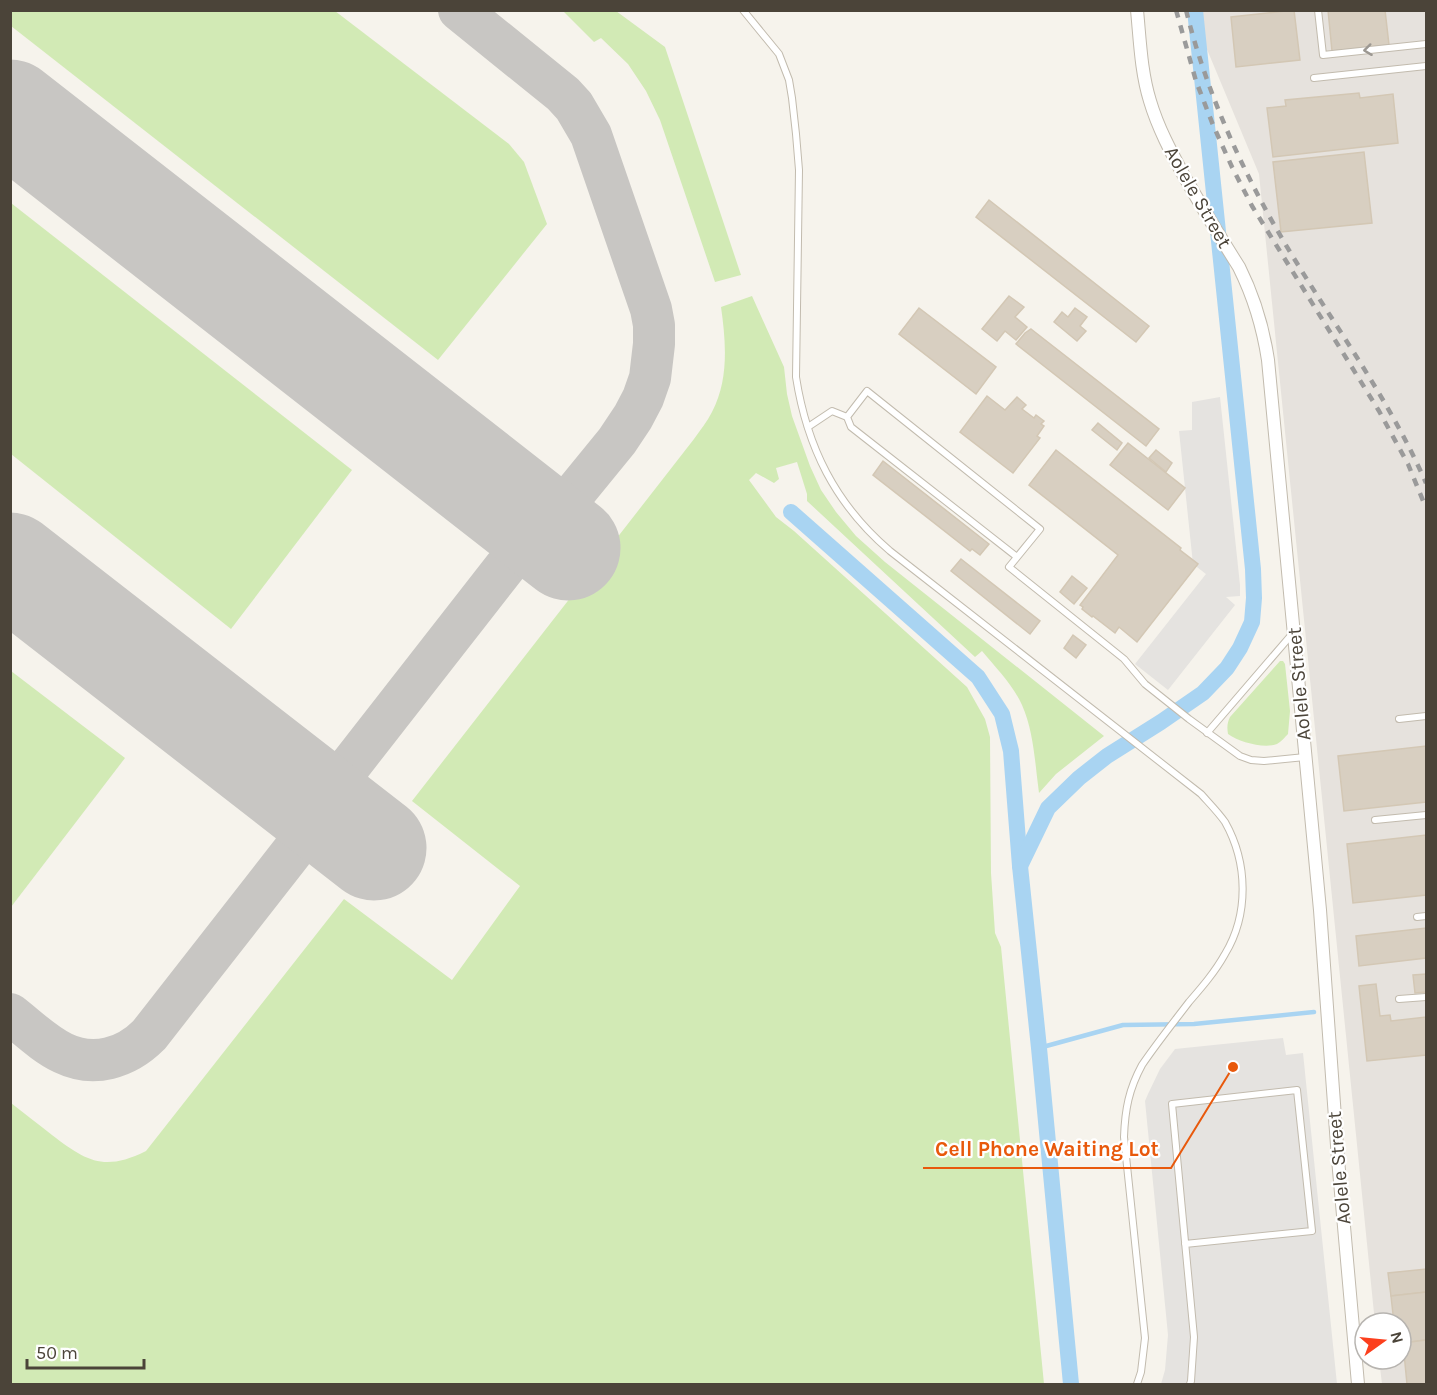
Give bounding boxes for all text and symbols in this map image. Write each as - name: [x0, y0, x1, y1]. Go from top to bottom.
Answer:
- one-way arrow: [1364, 44, 1373, 56]
- street label: Aolele Street: [1160, 142, 1237, 252]
- street label: Aolele Street: [1283, 626, 1315, 742]
- street label: Aolele Street: [1323, 1110, 1355, 1226]
- callout: Cell Phone Waiting Lot: [923, 1129, 1171, 1168]
- text: Cell Phone Waiting Lot: [935, 1137, 1159, 1161]
- north arrow: [1353, 1311, 1413, 1371]
- text: N: [1386, 1329, 1408, 1345]
- scale bar: [27, 1332, 144, 1370]
- text: 50 m: [36, 1342, 78, 1364]

